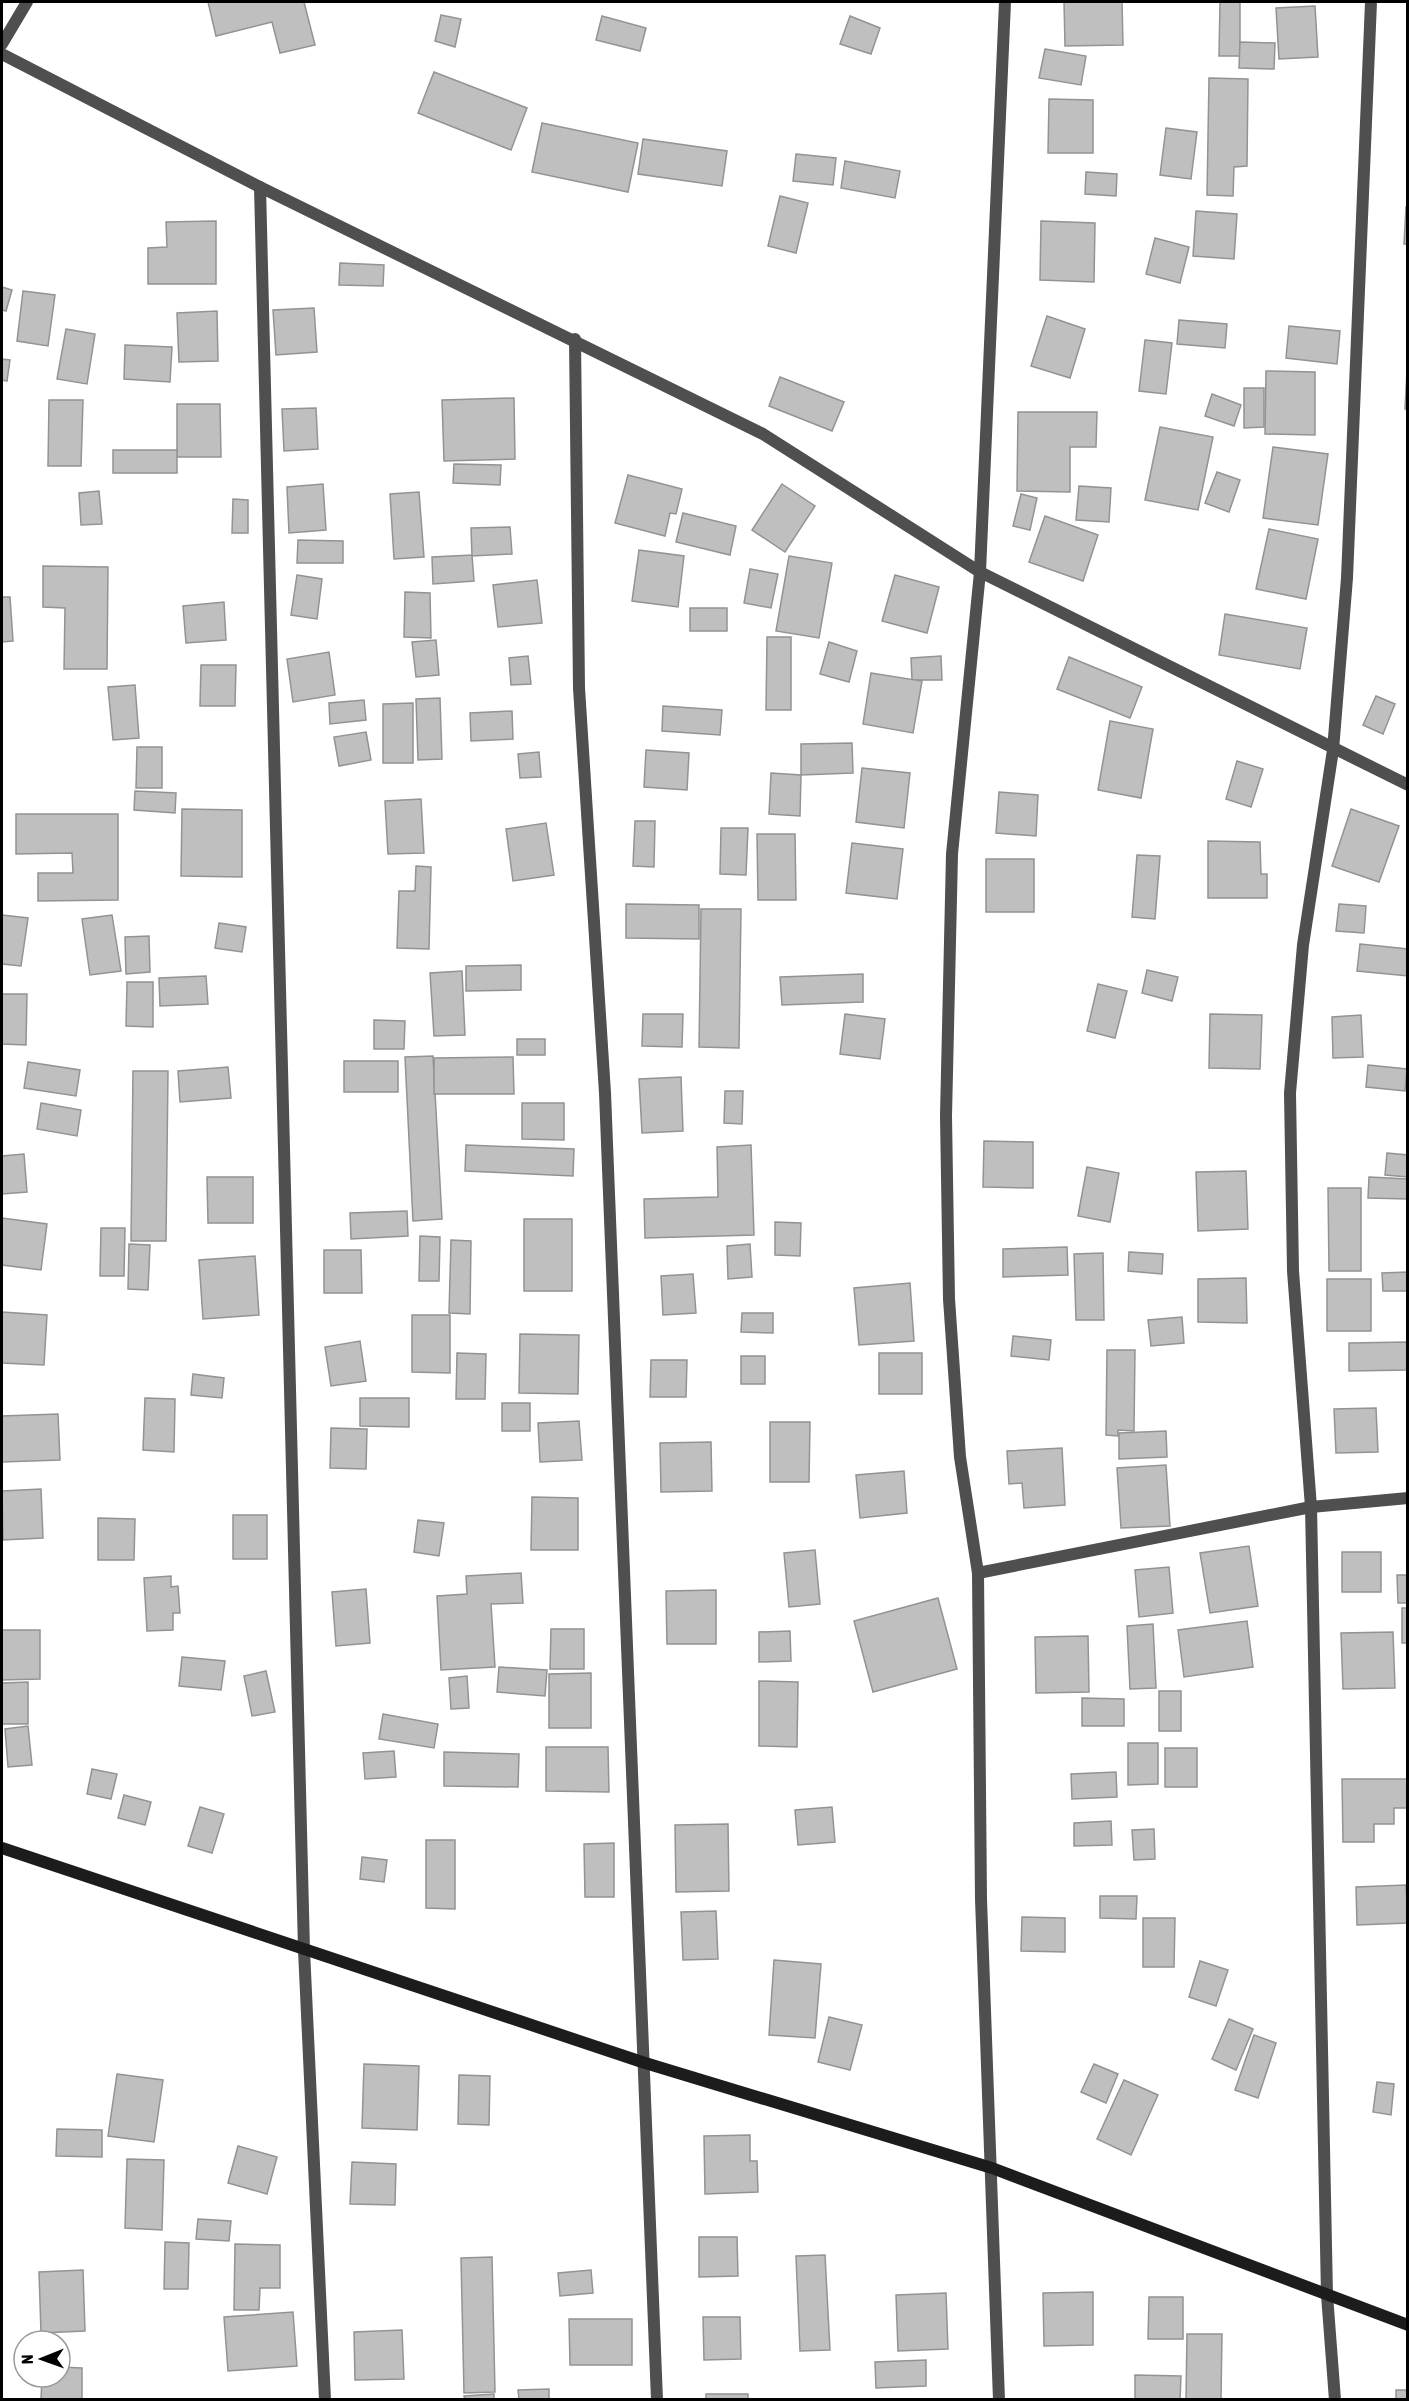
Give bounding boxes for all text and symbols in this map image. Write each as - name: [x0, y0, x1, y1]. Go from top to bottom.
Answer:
- north arrow: [12, 2329, 72, 2389]
- text: N: [18, 2354, 36, 2364]

